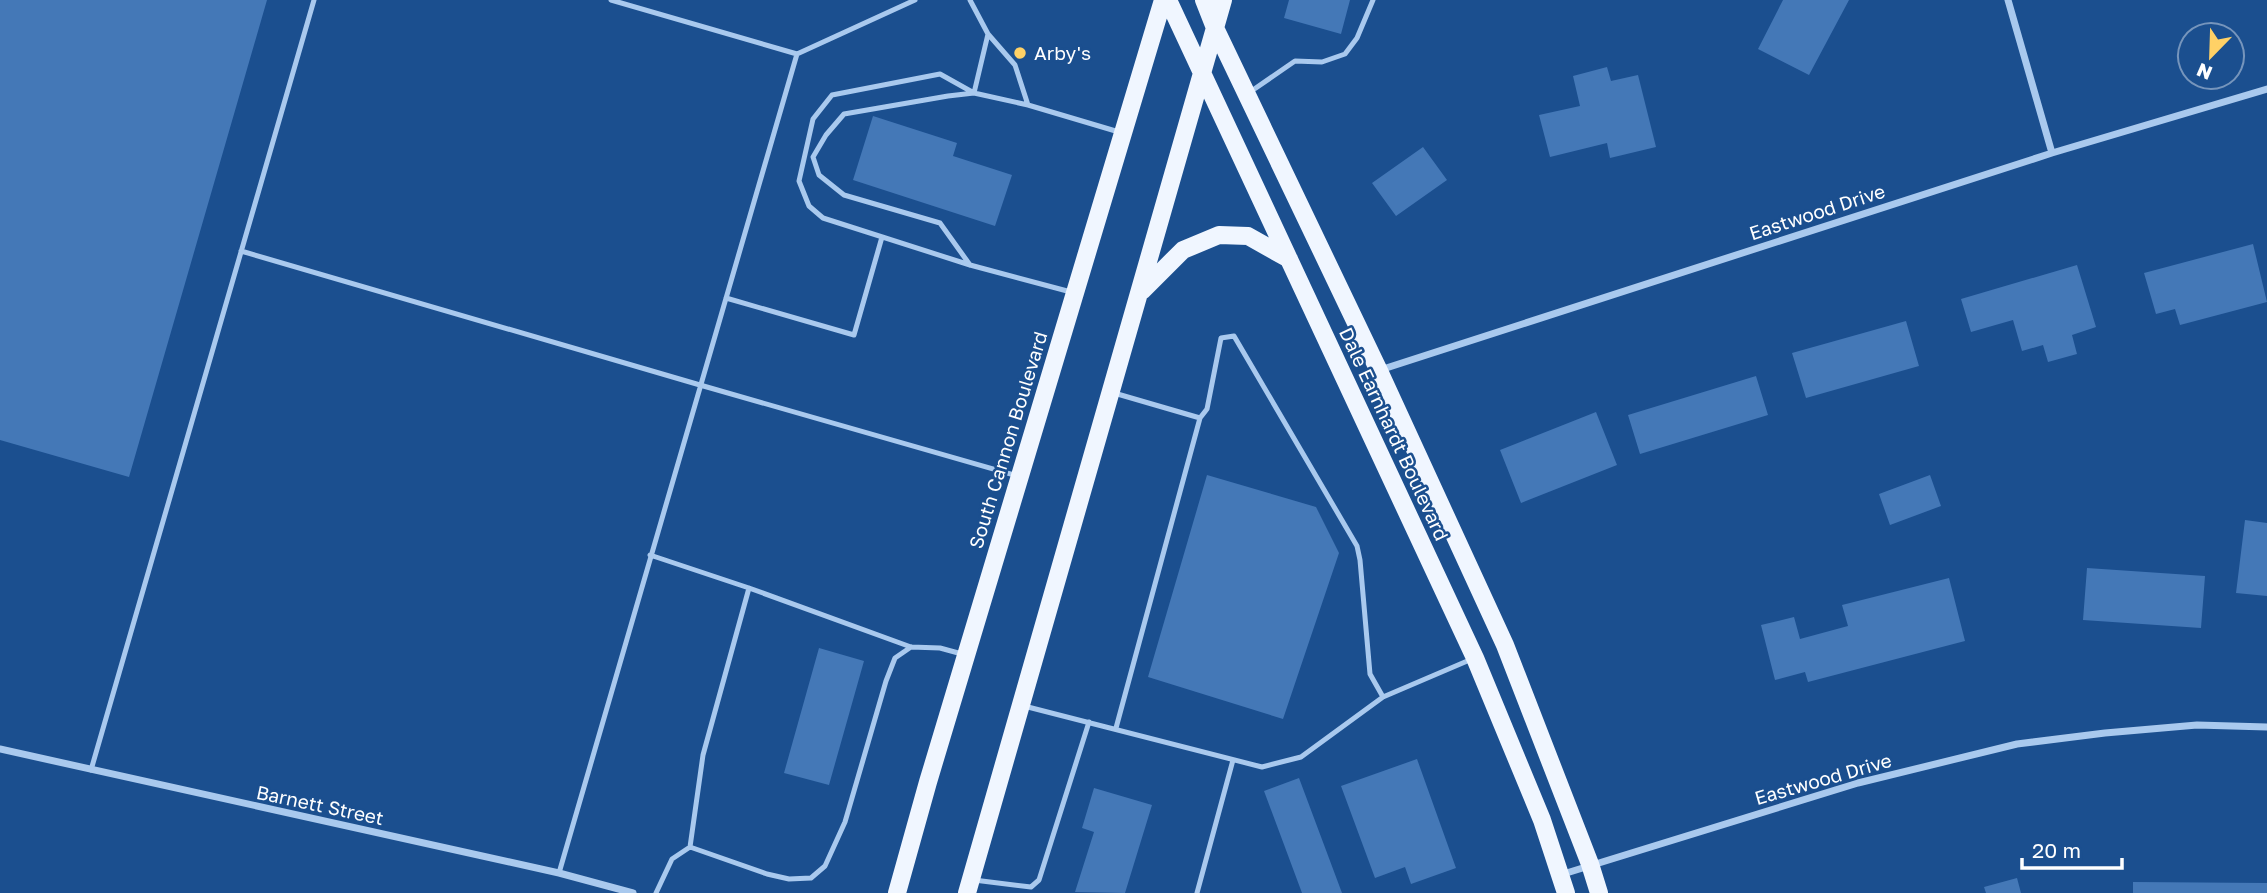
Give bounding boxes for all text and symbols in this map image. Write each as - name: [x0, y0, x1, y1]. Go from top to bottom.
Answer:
- north arrow: [2176, 21, 2246, 91]
- place label: Arby's: [1034, 41, 1091, 64]
- marker: Arby's: [1012, 45, 1028, 61]
- text: N: [2193, 59, 2215, 86]
- street label: Eastwood Drive: [1746, 179, 1888, 244]
- street label: Dale Earnhardt Boulevard: [1335, 324, 1454, 544]
- street label: South Cannon Boulevard: [964, 329, 1052, 551]
- street label: Eastwood Drive: [1752, 748, 1894, 809]
- street label: Barnett Street: [254, 780, 386, 829]
- scale bar: [2022, 826, 2122, 870]
- text: 20 m: [2032, 837, 2081, 863]

